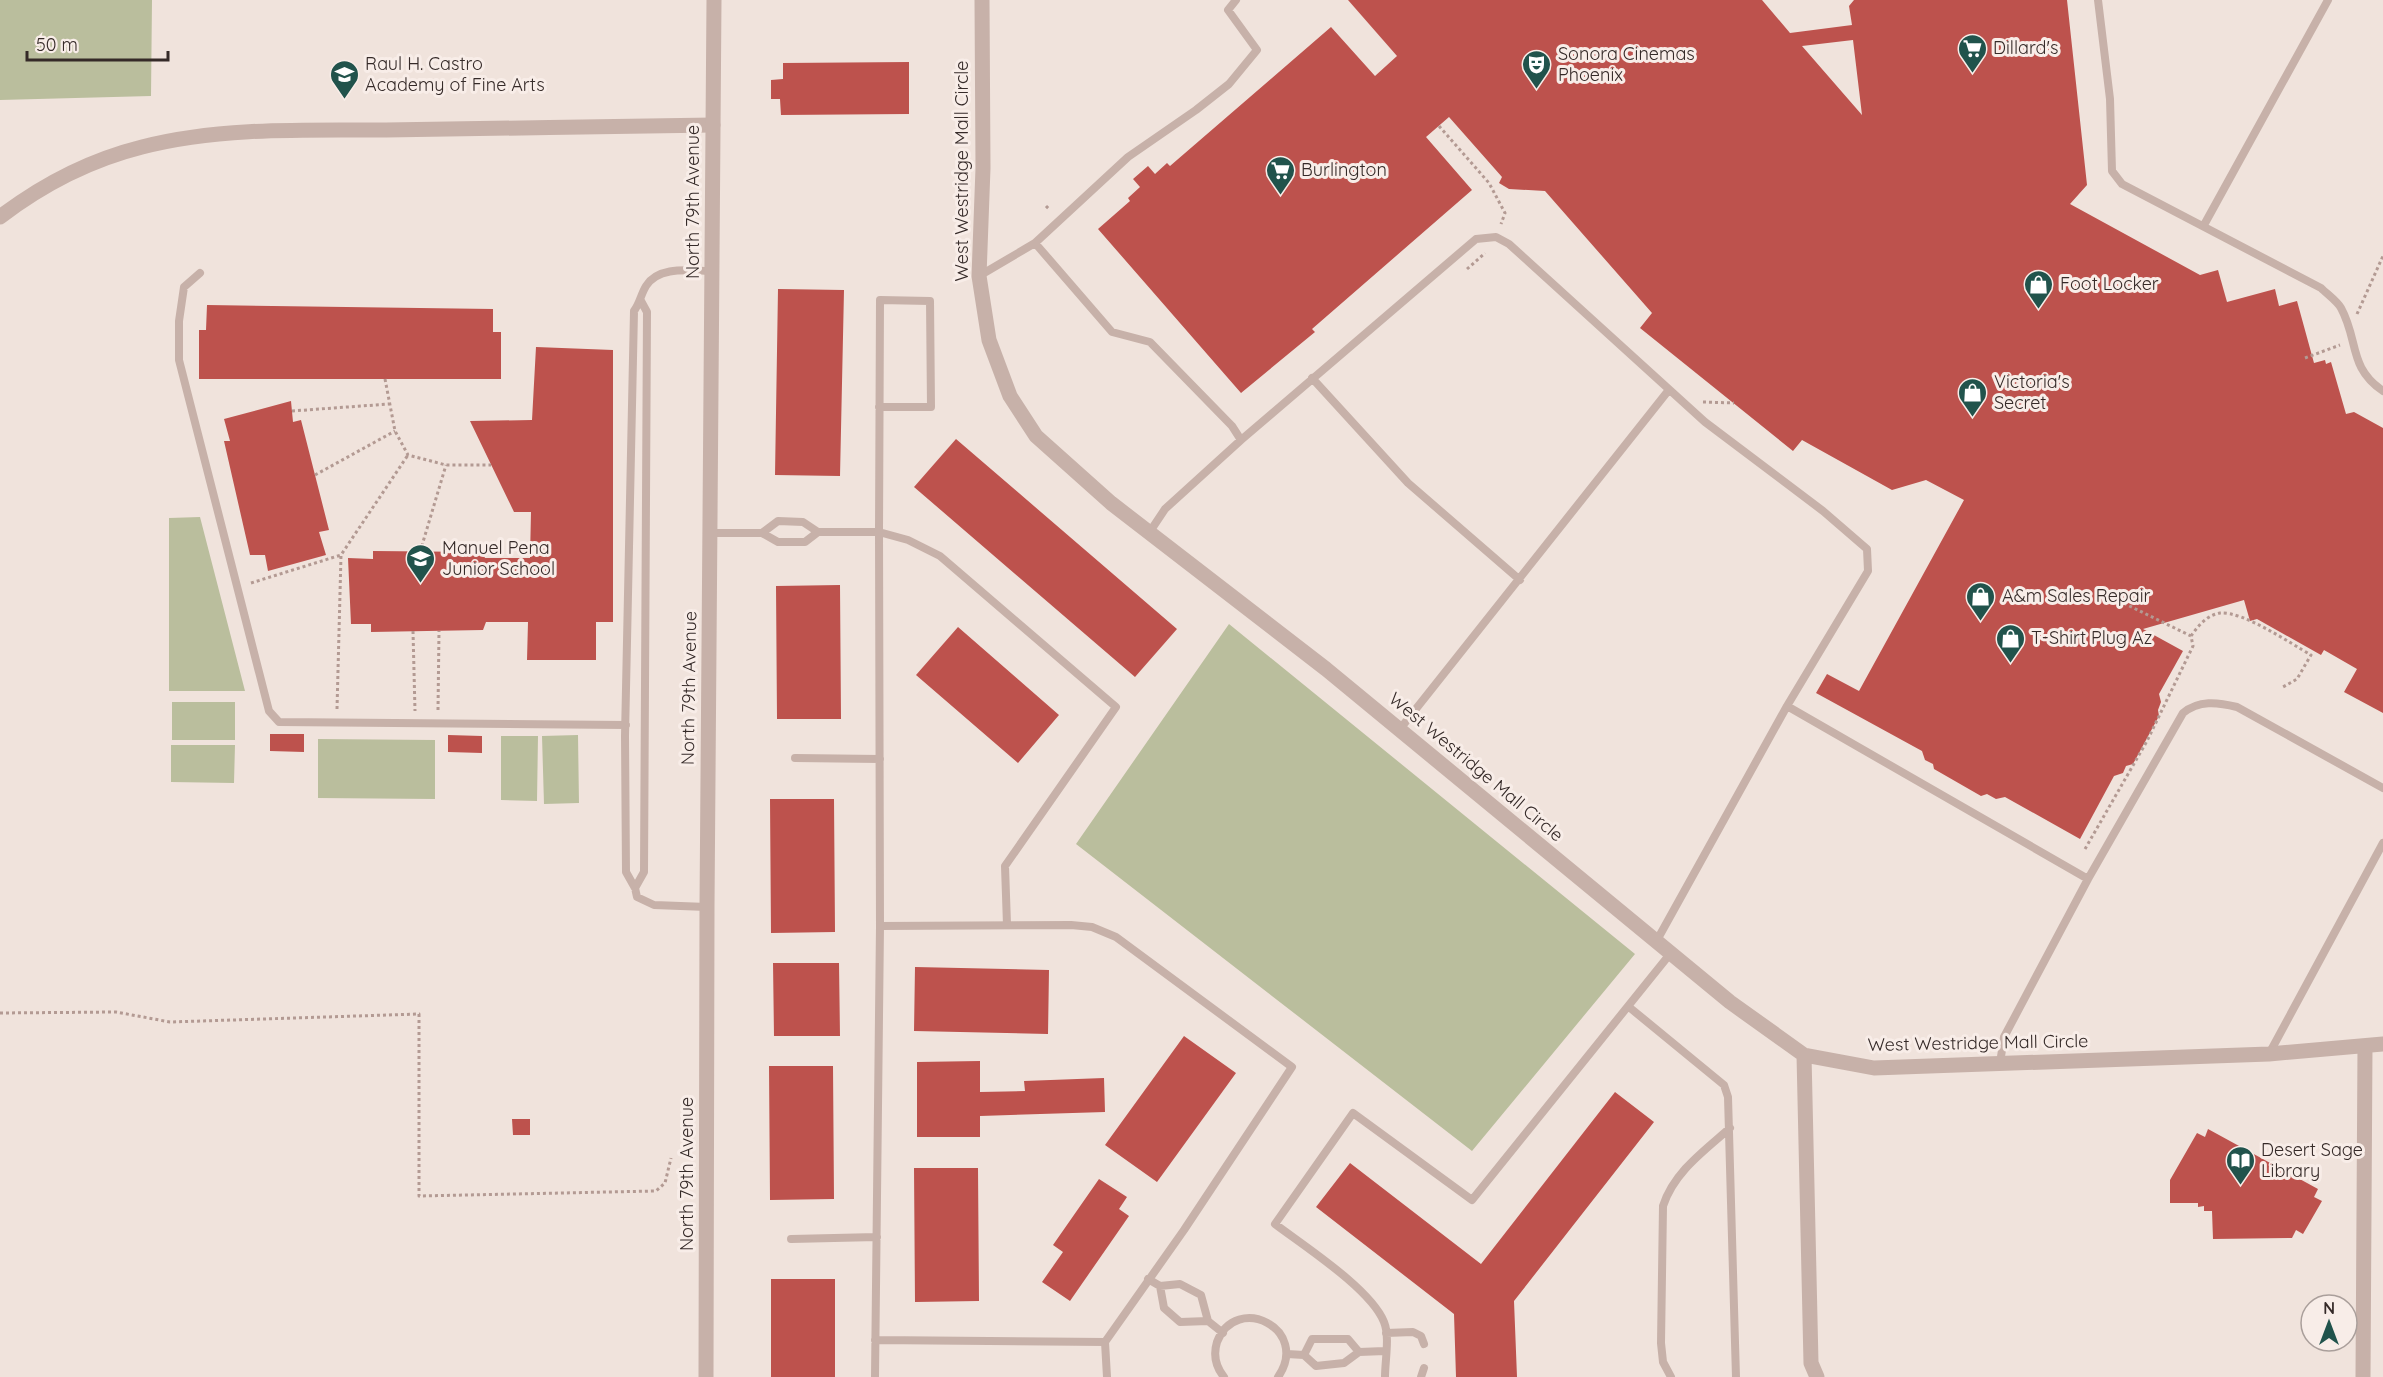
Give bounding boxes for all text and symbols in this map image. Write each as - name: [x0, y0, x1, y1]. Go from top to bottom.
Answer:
- scale bar: [27, 24, 168, 62]
- supermarket icon: Dillard's: [1956, 32, 1988, 74]
- text: 50 m: [36, 33, 78, 56]
- place label: Dillard's: [1993, 36, 2058, 59]
- place label: Sonora Cinemas Phoenix: [1558, 42, 1695, 86]
- theatre icon: Sonora Cinemas Phoenix: [1521, 48, 1553, 90]
- place label: Raul H. Castro Academy of Fine Arts: [365, 52, 545, 96]
- school or university icon: Raul H. Castro Academy of Fine Arts: [328, 58, 360, 100]
- street label: West Westridge Mall Circle: [950, 61, 973, 281]
- street label: North 79th Avenue: [681, 125, 704, 279]
- supermarket icon: Burlington: [1264, 154, 1296, 196]
- place label: Burlington: [1301, 158, 1387, 181]
- shop icon: Foot Locker: [2023, 268, 2055, 310]
- place label: Foot Locker: [2060, 272, 2159, 295]
- place label: Victoria's Secret: [1994, 370, 2070, 414]
- shop icon: Victoria's Secret: [1957, 376, 1989, 418]
- place label: Manuel Pena Junior School: [442, 536, 555, 580]
- school or university icon: Manuel Pena Junior School: [405, 542, 437, 584]
- shop icon: A&m Sales Repair: [1965, 580, 1997, 622]
- place label: A&m Sales Repair: [2002, 584, 2151, 607]
- street label: North 79th Avenue: [676, 611, 701, 765]
- shop icon: T-Shirt Plug Az: [1994, 622, 2026, 664]
- place label: T-Shirt Plug Az: [2031, 626, 2152, 649]
- street label: West Westridge Mall Circle: [1384, 687, 1568, 846]
- street label: West Westridge Mall Circle: [1867, 1029, 2089, 1056]
- street label: North 79th Avenue: [675, 1097, 698, 1251]
- place label: Desert Sage Library: [2261, 1138, 2363, 1182]
- library icon: Desert Sage Library: [2224, 1144, 2256, 1186]
- north arrow: [2299, 1293, 2359, 1353]
- text: N: [2323, 1298, 2335, 1318]

